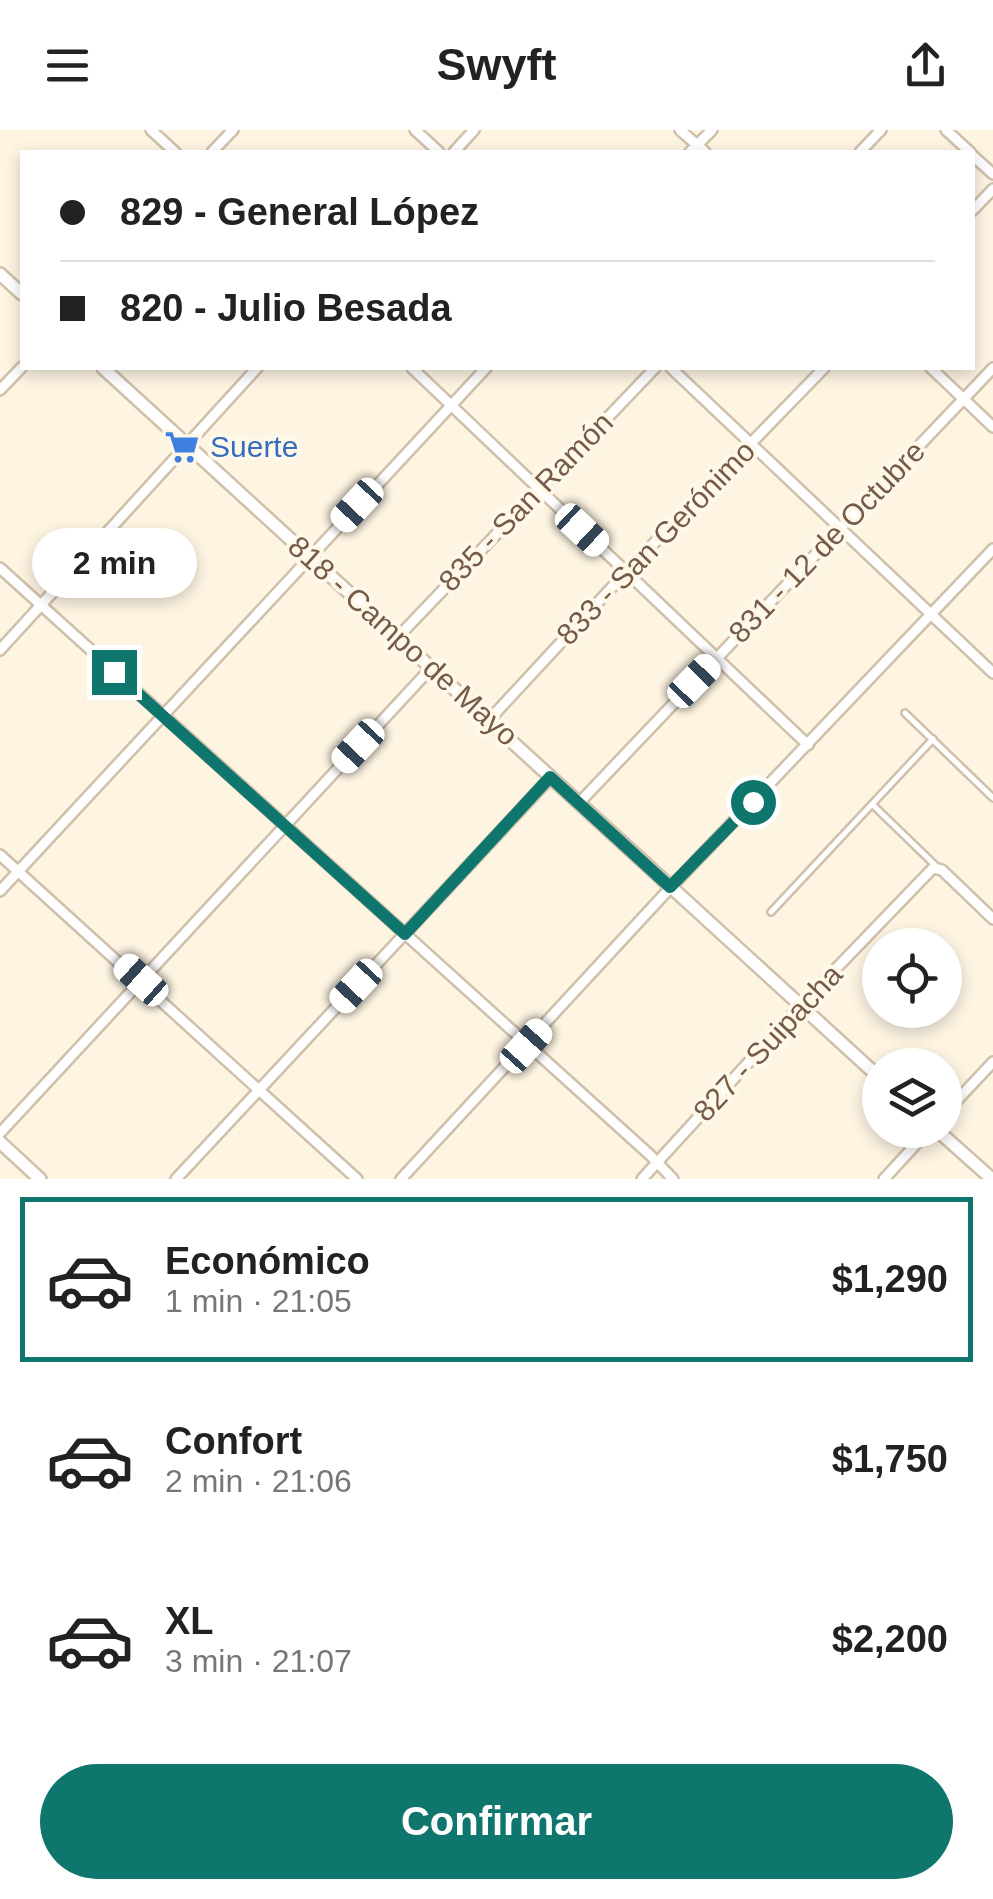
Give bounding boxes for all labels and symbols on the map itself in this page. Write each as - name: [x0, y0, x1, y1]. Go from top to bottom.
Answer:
- street label: 835 - San Ramón: [432, 406, 619, 598]
- supermarket icon: Suerte: [163, 428, 201, 466]
- place label: Suerte: [210, 430, 298, 463]
- street label: 833 - San Gerónimo: [550, 434, 761, 651]
- street label: 831 - 12 de Octubre: [722, 434, 931, 649]
- car: [326, 473, 388, 537]
- car: [550, 499, 614, 561]
- callout: 2 min: [32, 527, 196, 597]
- street label: 818 - Campo de Mayo: [282, 529, 525, 752]
- car: [662, 649, 726, 713]
- route end: [92, 650, 137, 695]
- car: [327, 714, 389, 778]
- route start: [731, 780, 776, 825]
- car: [109, 949, 173, 1011]
- car: [325, 954, 387, 1018]
- street label: 827 - Suipacha: [687, 957, 849, 1128]
- car: [495, 1014, 557, 1078]

